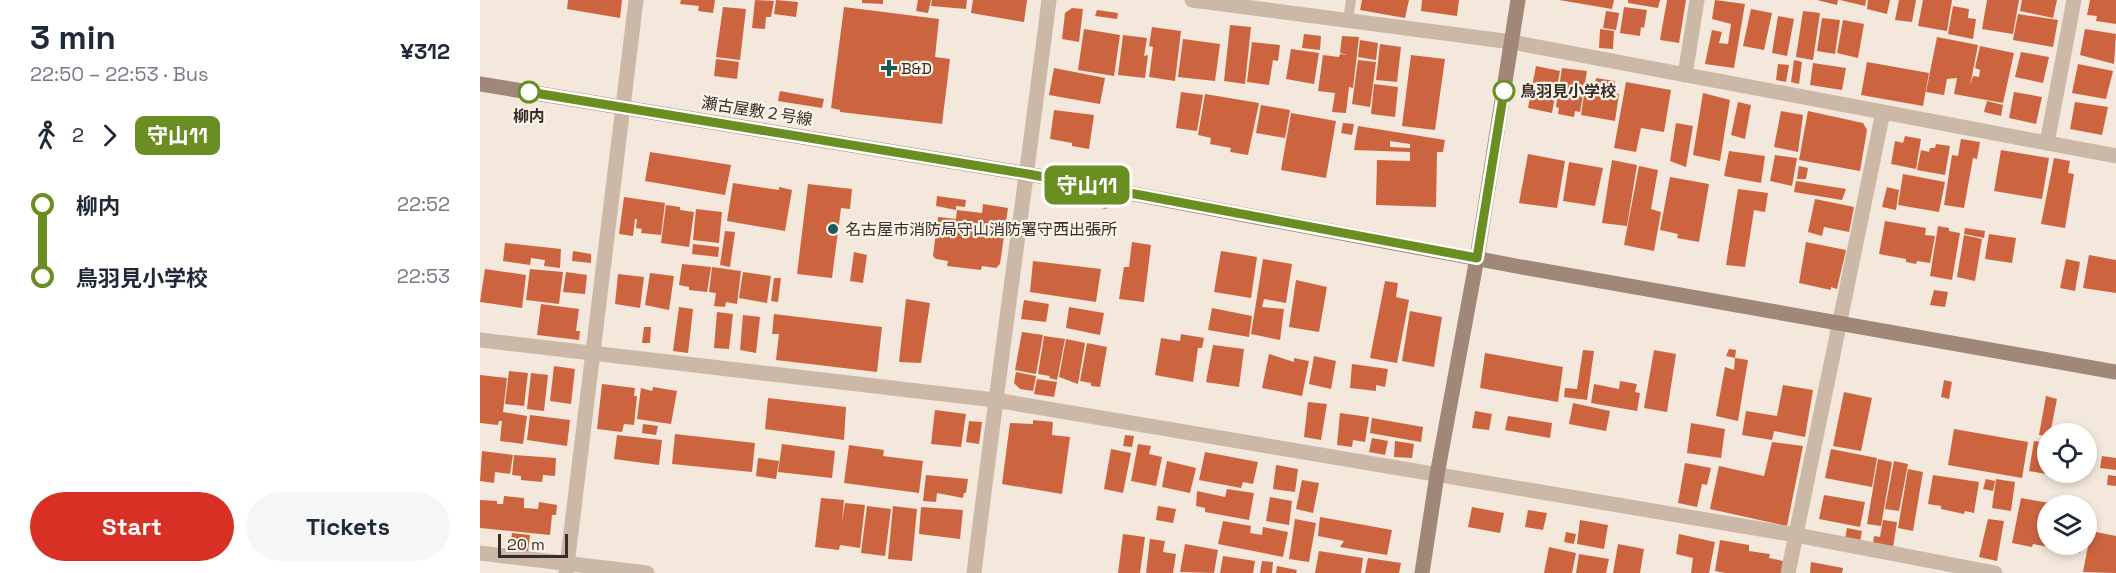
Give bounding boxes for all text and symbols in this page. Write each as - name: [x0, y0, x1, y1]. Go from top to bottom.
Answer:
- text: 3 min: [30, 17, 116, 59]
- text: ¥312: [400, 37, 450, 65]
- place label: B&D: [901, 58, 932, 79]
- text: 22:50 – 22:53 · Bus: [30, 61, 209, 87]
- marker: B&D: [882, 61, 896, 75]
- marker: 鳥羽見小学校: [1493, 80, 1515, 102]
- marker: 柳内: [518, 81, 540, 103]
- place label: 鳥羽見小学校: [1520, 81, 1616, 102]
- street label: 瀬古屋敷２号線: [700, 92, 814, 130]
- place label: 柳内: [513, 106, 545, 127]
- icon: walk: [30, 119, 63, 152]
- icon: forward: [93, 119, 126, 152]
- text: 2: [72, 122, 84, 148]
- text: 守山11: [147, 122, 208, 149]
- line badge: 守山11: [1045, 166, 1129, 204]
- text: 守山11: [1057, 172, 1117, 199]
- text: 22:52: [397, 191, 450, 217]
- text: 柳内: [76, 192, 120, 220]
- place label: 名古屋市消防局守山消防署守西出張所: [845, 219, 1117, 240]
- marker: 名古屋市消防局守山消防署守西出張所: [826, 222, 840, 236]
- text: 22:53: [397, 263, 450, 289]
- text: 鳥羽見小学校: [76, 264, 208, 292]
- map controls: [2037, 423, 2097, 555]
- button: locate: [2037, 423, 2097, 483]
- button: Start: [30, 492, 234, 561]
- button: Tickets: [246, 492, 450, 561]
- button: layers: [2037, 495, 2097, 555]
- scale bar: [498, 531, 568, 558]
- text: 20 m: [507, 534, 545, 555]

